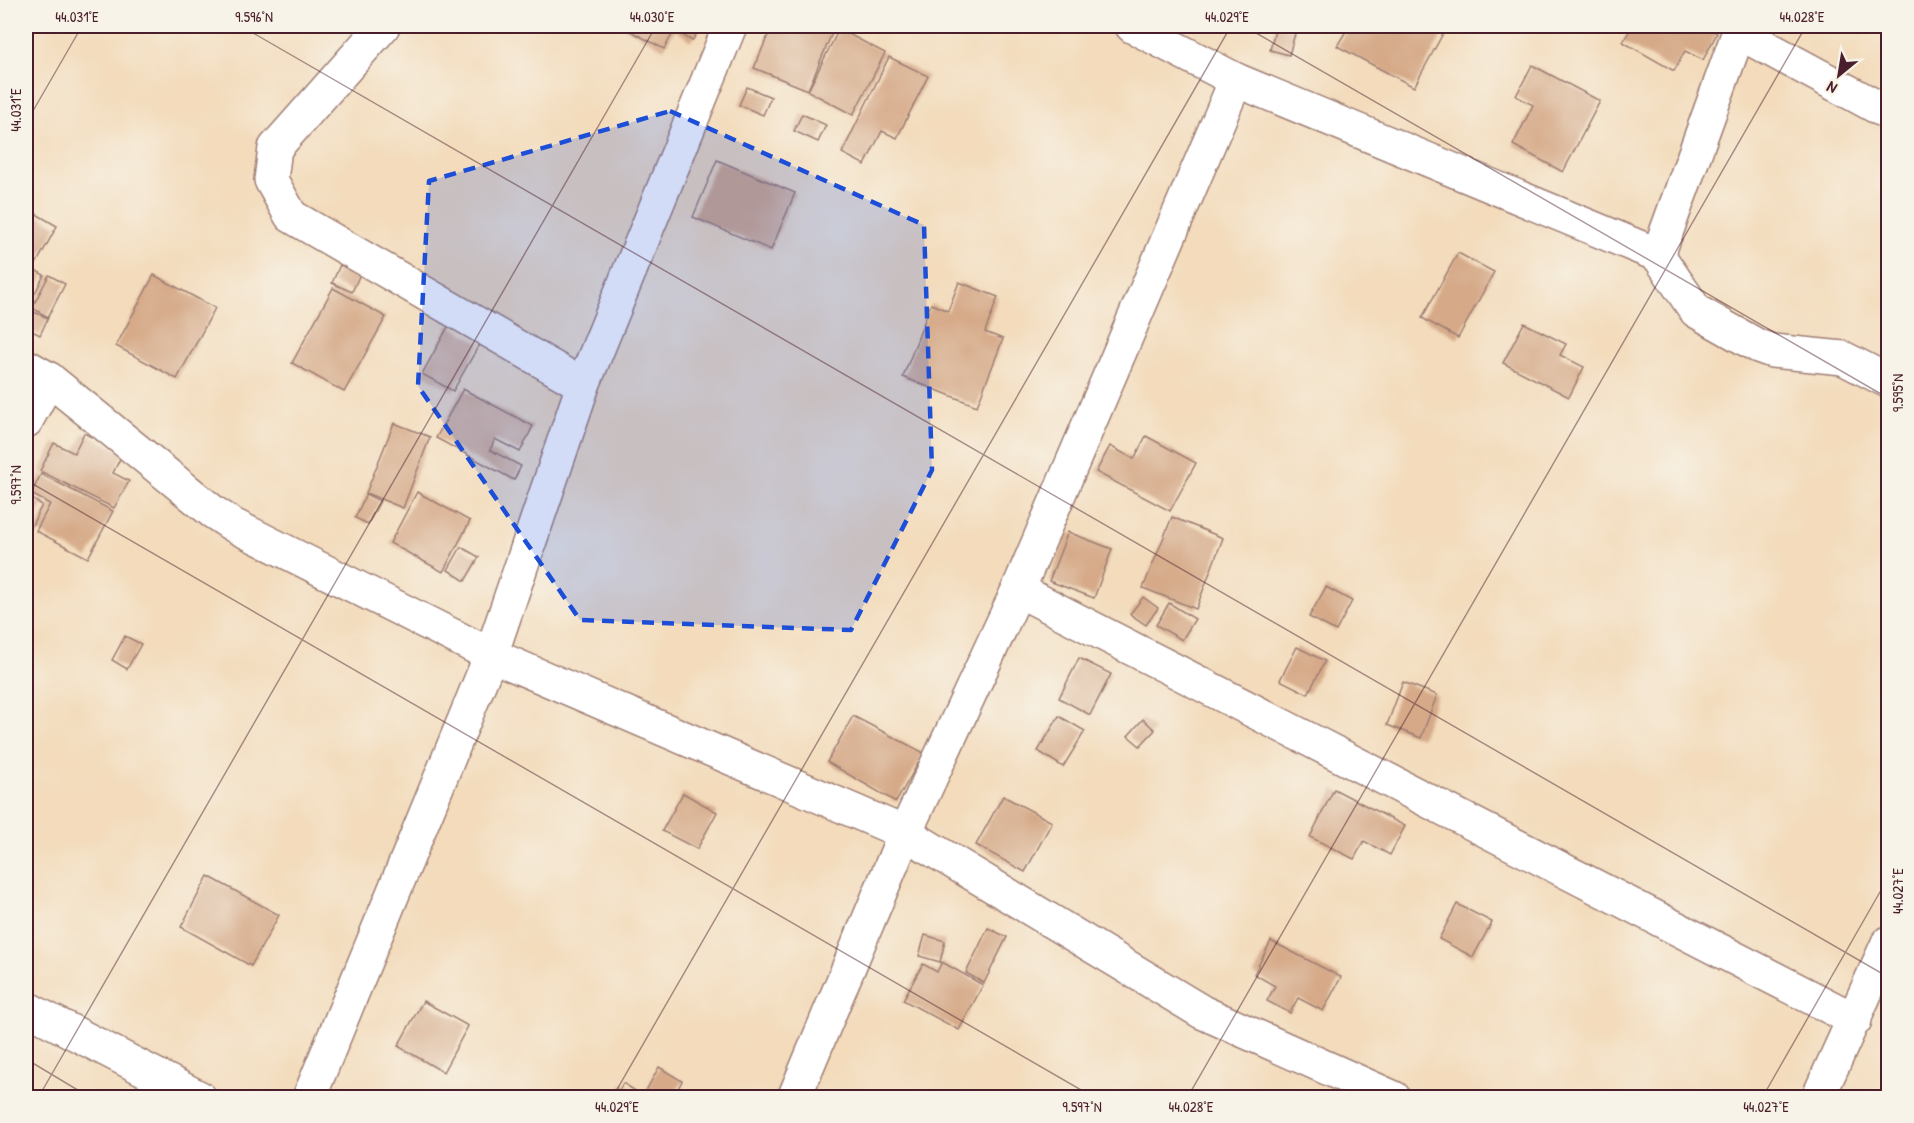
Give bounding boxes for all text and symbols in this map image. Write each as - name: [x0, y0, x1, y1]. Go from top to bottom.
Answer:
- text: 44.031°E: [55, 6, 99, 27]
- text: 9.596°N: [235, 6, 273, 27]
- text: 44.030°E: [630, 6, 675, 27]
- text: 44.029°E: [1205, 6, 1249, 27]
- text: 44.028°E: [1780, 6, 1825, 27]
- north arrow: [1809, 45, 1869, 105]
- text: N: [1822, 76, 1841, 100]
- text: 44.031°E: [5, 88, 26, 132]
- text: 9.595°N: [1887, 374, 1908, 412]
- text: 9.597°N: [5, 465, 26, 505]
- text: 44.027°E: [1887, 868, 1908, 914]
- text: 44.029°E: [595, 1096, 639, 1117]
- text: 9.597°N: [1062, 1096, 1102, 1117]
- text: 44.028°E: [1169, 1096, 1214, 1117]
- text: 44.027°E: [1743, 1096, 1789, 1117]

